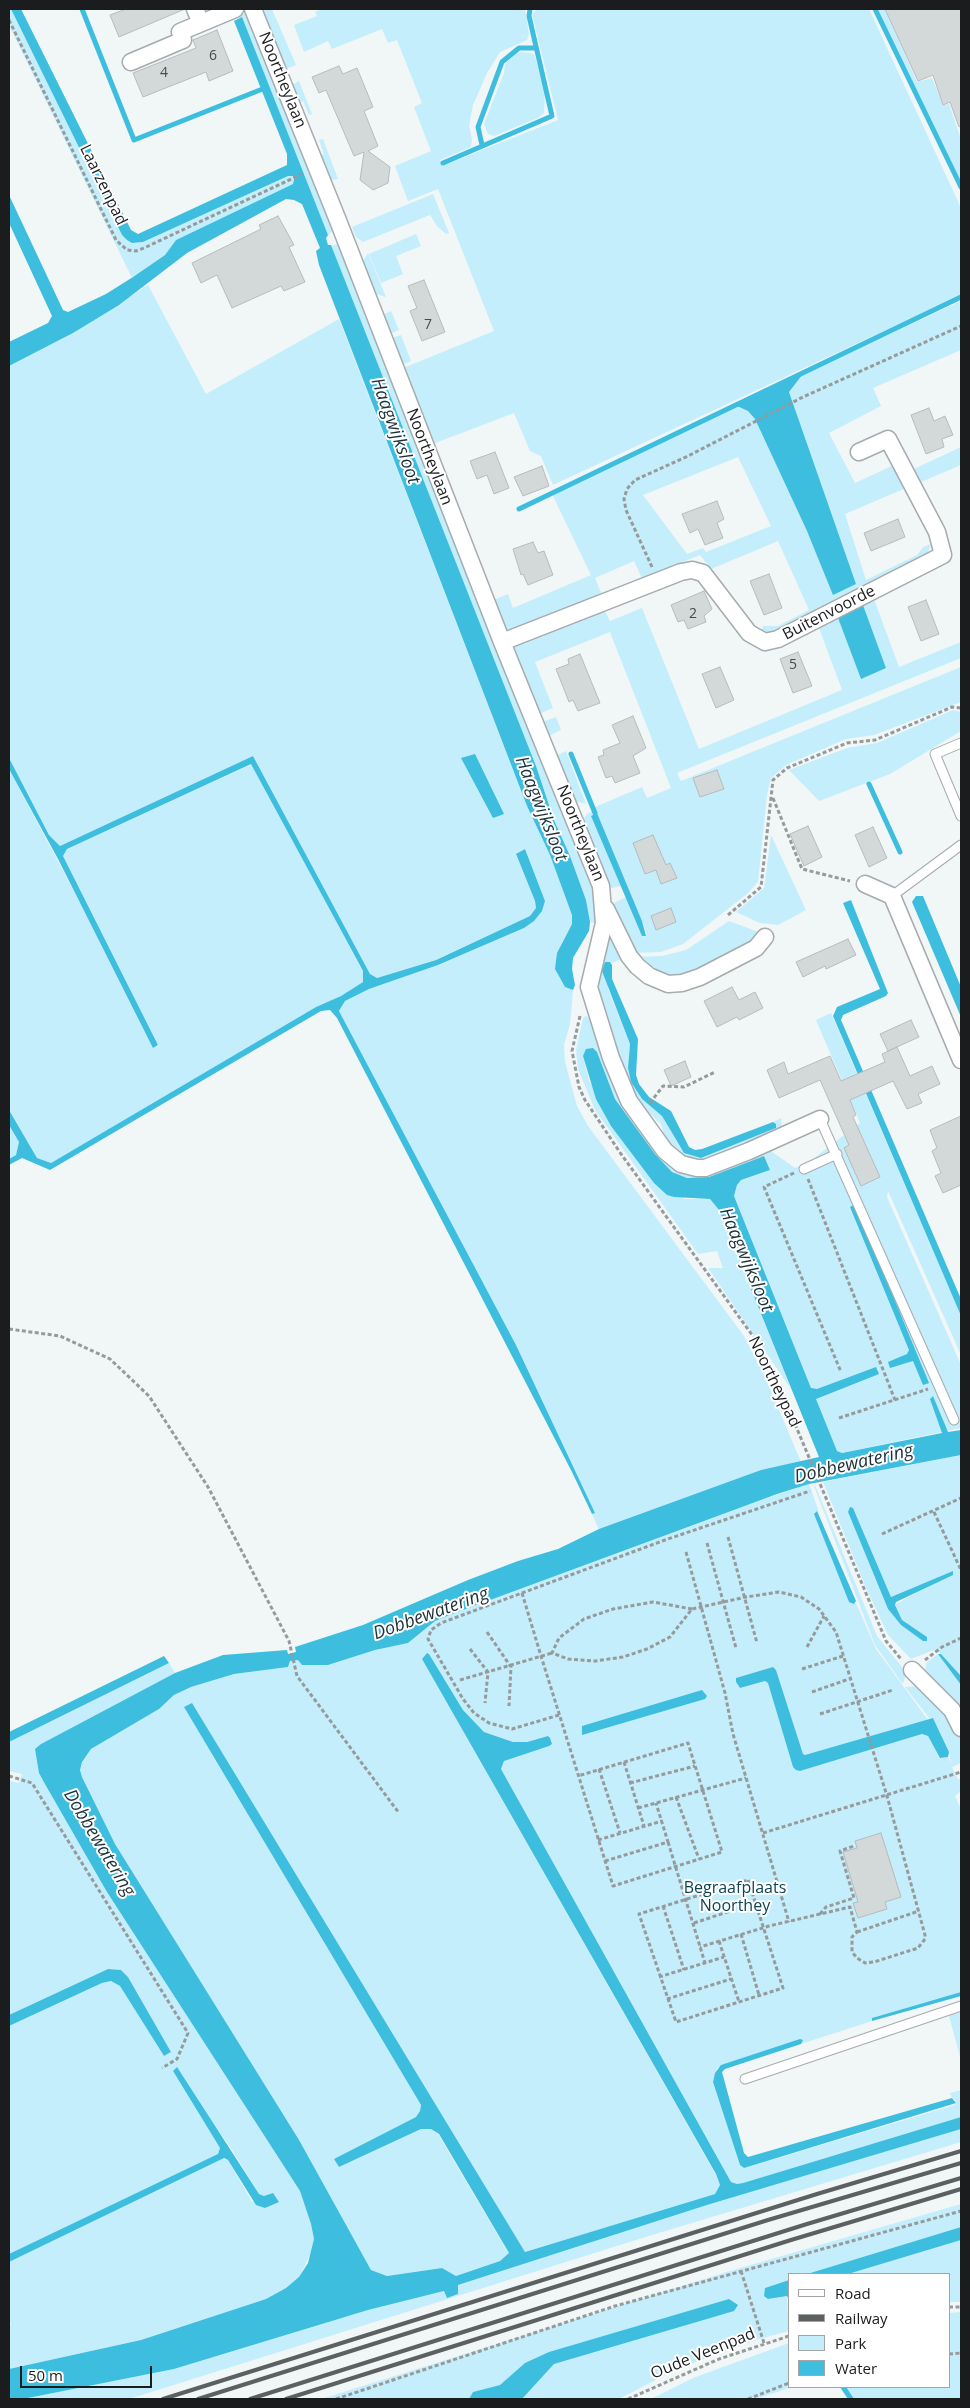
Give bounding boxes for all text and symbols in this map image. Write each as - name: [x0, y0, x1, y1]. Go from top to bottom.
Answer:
- street label: Noortheylaan: [254, 29, 310, 131]
- house number: 6: [209, 48, 217, 64]
- house number: 4: [160, 65, 168, 81]
- street label: Laarzenpad: [75, 141, 131, 229]
- house number: 7: [424, 317, 432, 333]
- water label: Haagwijksloot: [366, 375, 424, 487]
- street label: Noortheylaan: [402, 406, 456, 508]
- street label: Buitenvoorde: [780, 581, 878, 645]
- house number: 2: [689, 606, 697, 622]
- house number: 5: [789, 657, 797, 673]
- water label: Haagwijksloot: [510, 753, 572, 865]
- street label: Noortheylaan: [552, 782, 608, 884]
- water label: Haagwijksloot: [714, 1205, 778, 1315]
- street label: Noortheypad: [744, 1333, 804, 1431]
- water label: Dobbewatering: [793, 1440, 915, 1488]
- water label: Dobbewatering: [370, 1583, 492, 1645]
- water label: Dobbewatering: [59, 1785, 139, 1901]
- park label: Begraafplaats Noorthey: [684, 1878, 786, 1916]
- legend: [788, 2273, 950, 2388]
- text: Road: [835, 2283, 871, 2303]
- text: Railway: [835, 2308, 888, 2328]
- street label: Oude Veenpad: [648, 2324, 758, 2384]
- text: Park: [835, 2333, 866, 2353]
- scale bar: [22, 2356, 155, 2388]
- text: Water: [835, 2358, 877, 2378]
- text: 50 m: [28, 2365, 63, 2385]

